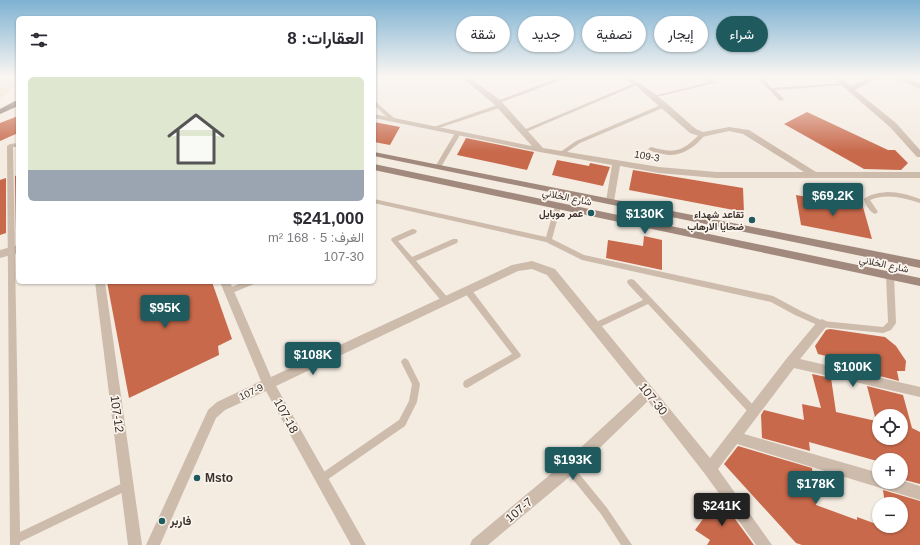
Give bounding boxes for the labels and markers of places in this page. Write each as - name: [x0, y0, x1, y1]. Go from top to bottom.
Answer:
- pin: $69.2K: [800, 183, 866, 217]
- pin: $130K: [617, 201, 673, 235]
- place label: عمر موبايل: [539, 208, 583, 220]
- marker: عمر موبايل: [586, 208, 596, 218]
- place label: تقاعد شهداء ضحايا الارهاب: [687, 209, 745, 233]
- marker: تقاعد شهداء ضحايا الارهاب: [747, 215, 757, 225]
- pin: $95K: [141, 295, 189, 329]
- pin: $108K: [285, 342, 341, 376]
- pin: $100K: [825, 354, 881, 388]
- pin: $193K: [545, 447, 601, 481]
- place label: Msto: [205, 471, 233, 485]
- pin: $178K: [788, 471, 844, 505]
- marker: Msto: [192, 473, 202, 483]
- pin: $241K: [694, 493, 750, 527]
- place label: فاربر: [169, 514, 192, 529]
- marker: فاربر: [157, 516, 167, 526]

